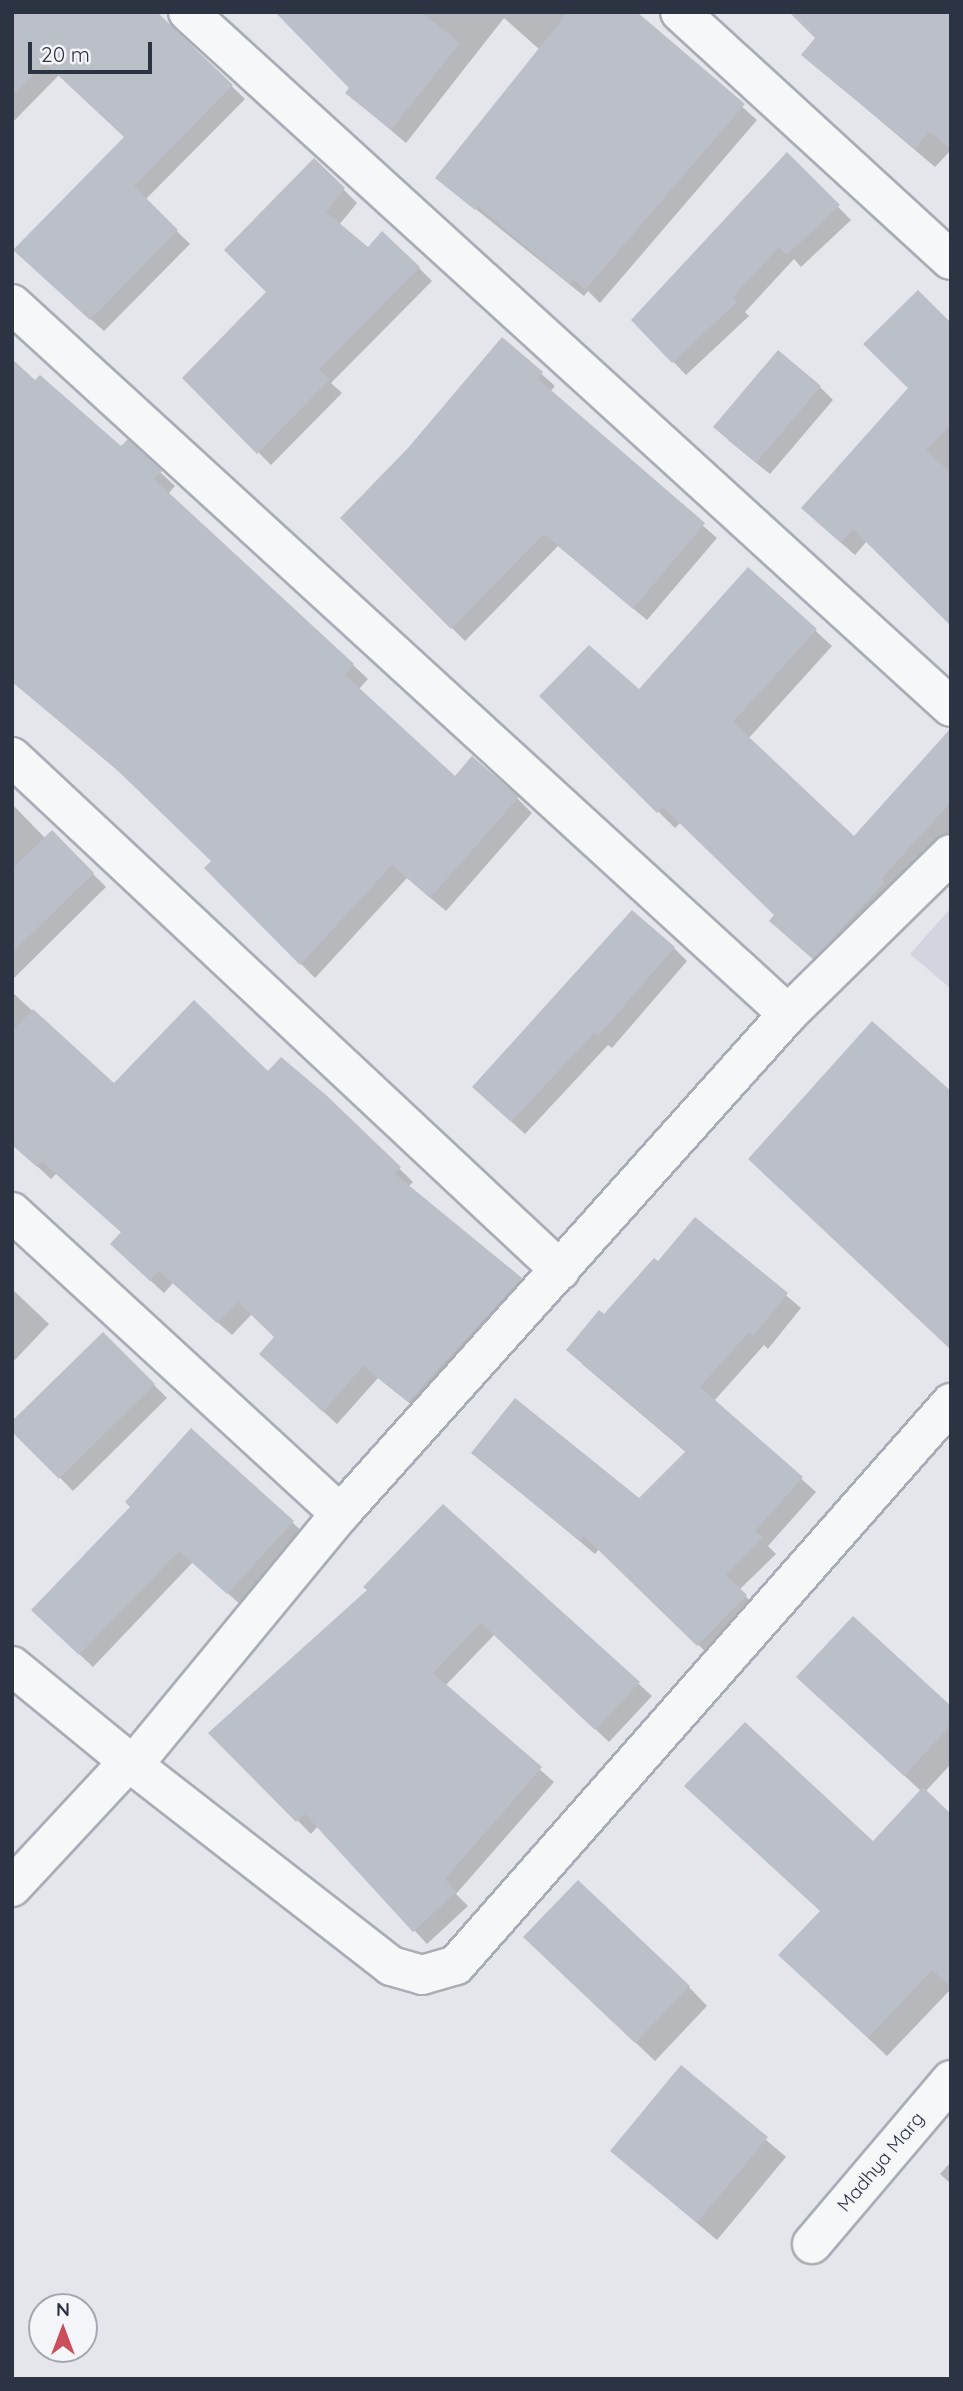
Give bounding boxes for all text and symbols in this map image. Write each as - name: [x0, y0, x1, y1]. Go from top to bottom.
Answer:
- scale bar: [32, 28, 156, 72]
- text: 20 m: [41, 41, 90, 67]
- street label: Madhya Marg: [833, 2108, 929, 2216]
- north arrow: [28, 2293, 98, 2363]
- text: N: [56, 2297, 70, 2321]

